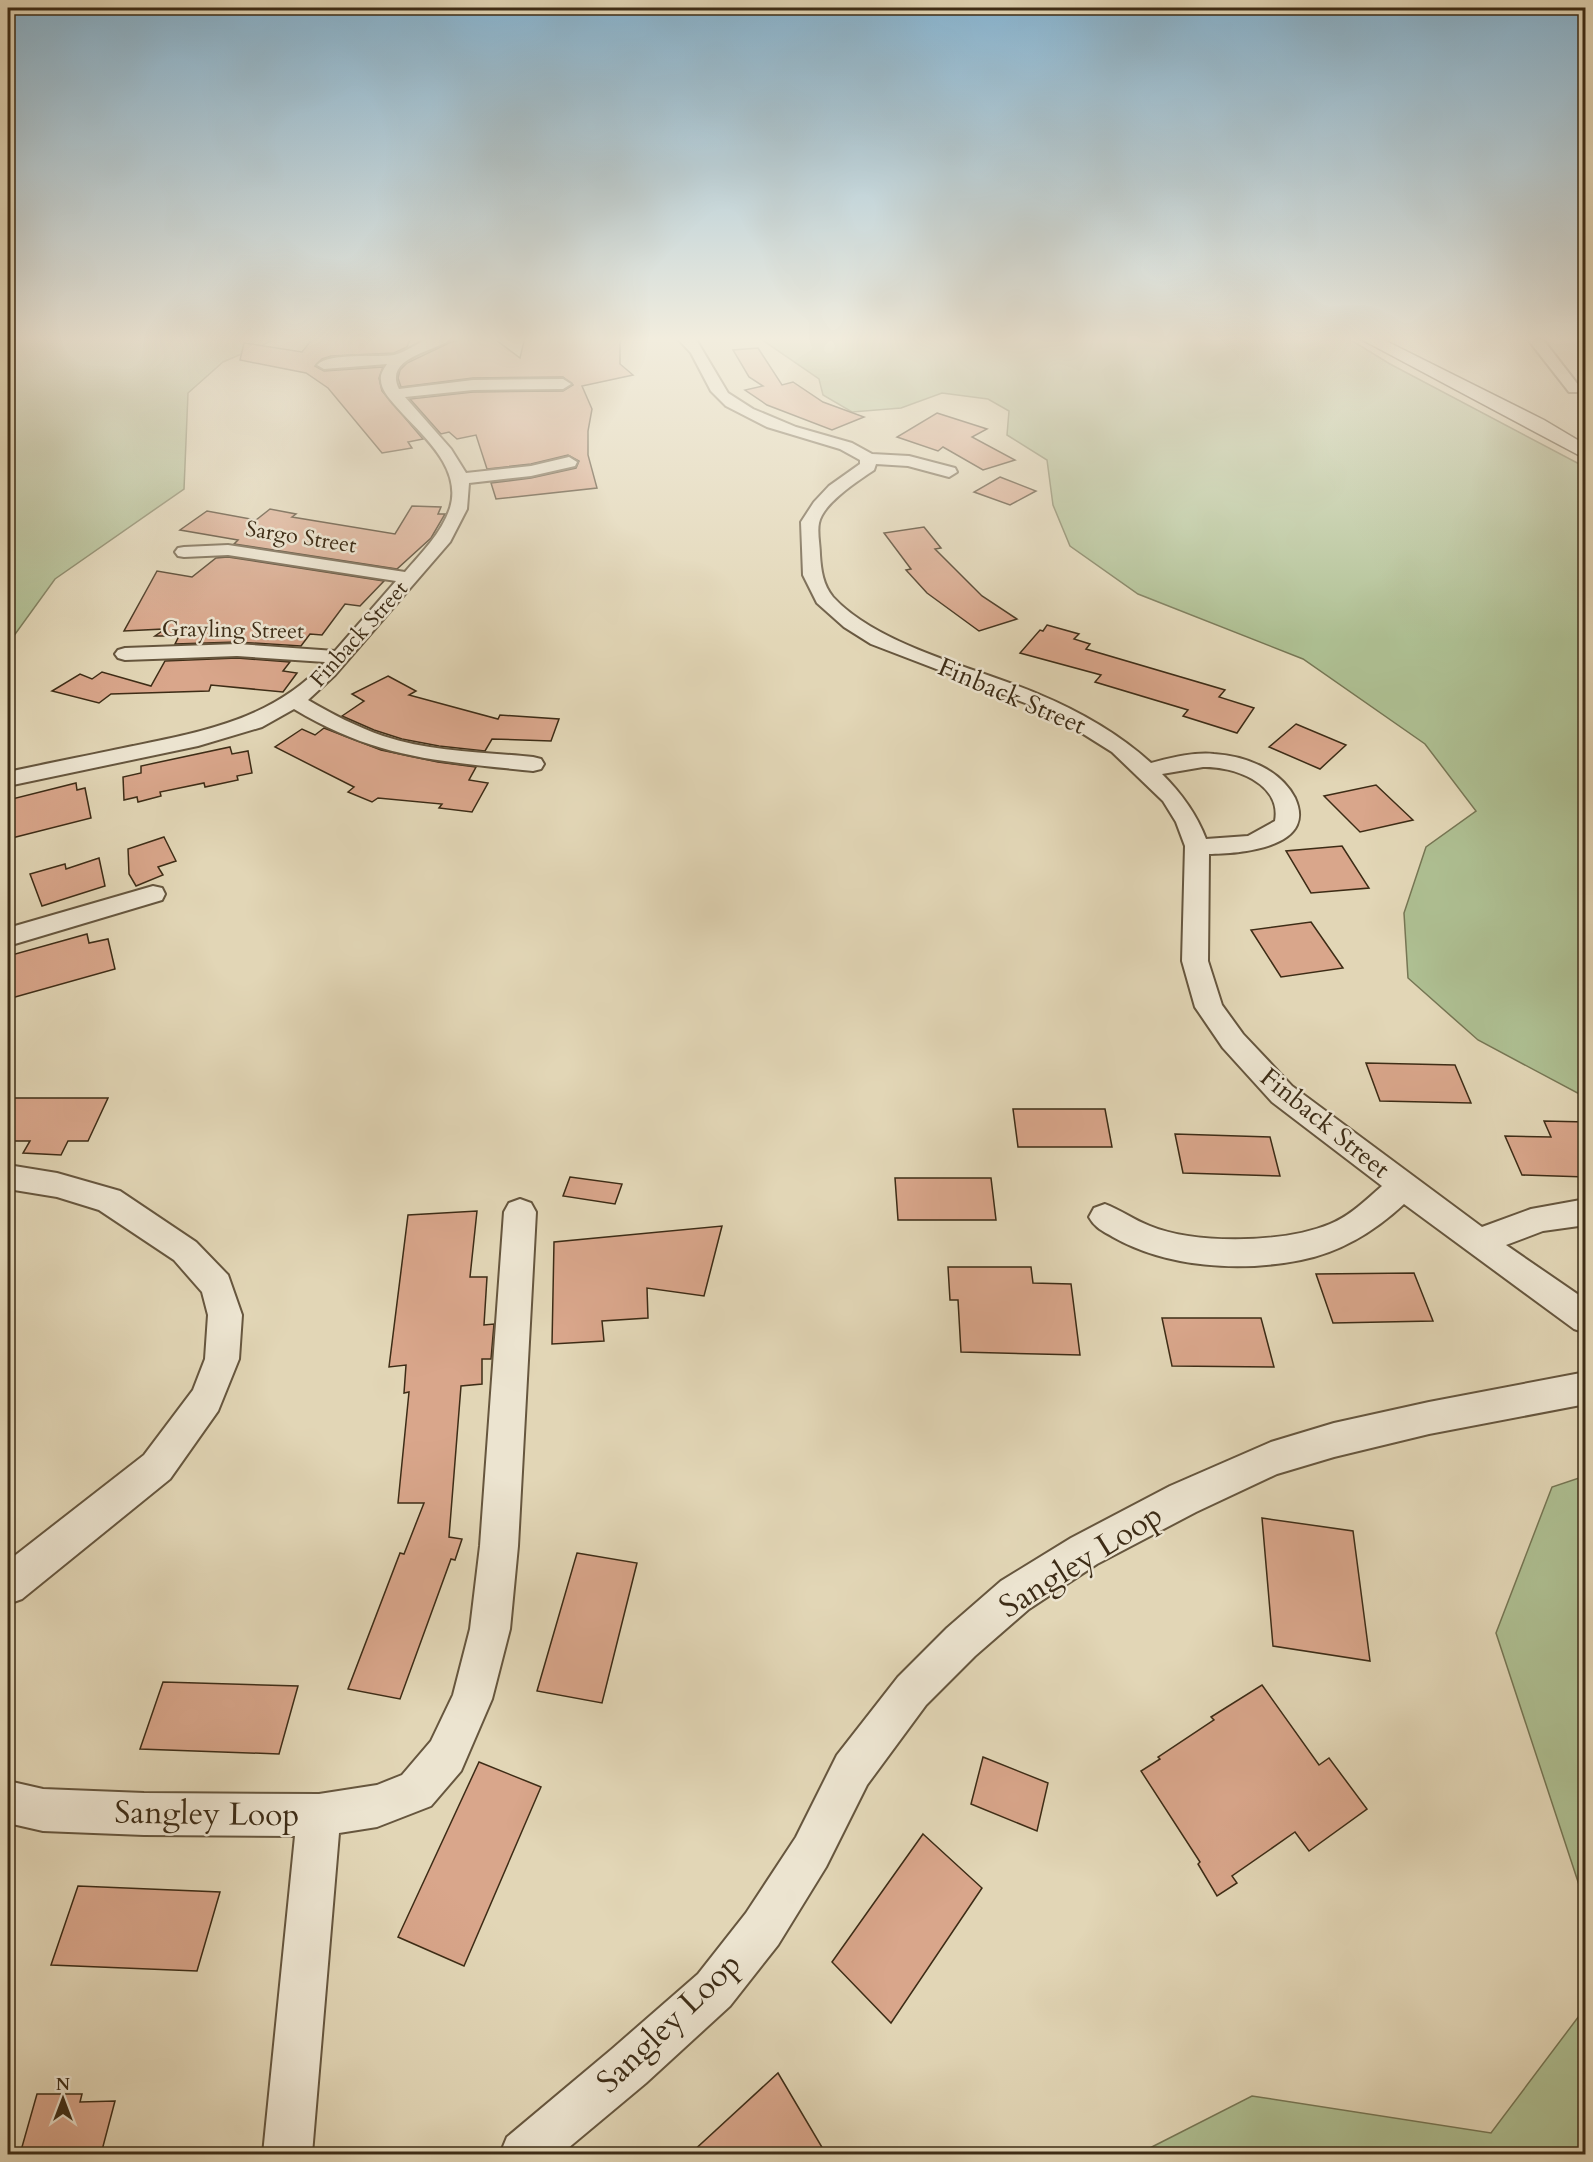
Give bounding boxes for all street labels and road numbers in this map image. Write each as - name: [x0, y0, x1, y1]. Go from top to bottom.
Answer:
- street label: Sargo Street: [244, 513, 359, 561]
- street label: Finback Street: [303, 574, 415, 694]
- street label: Grayling Street: [162, 614, 304, 646]
- street label: Finback Street: [933, 649, 1091, 743]
- street label: Finback Street: [1253, 1060, 1397, 1186]
- street label: Sangley Loop: [991, 1493, 1171, 1629]
- street label: Sangley Loop: [114, 1790, 300, 1838]
- street label: Sangley Loop: [587, 1943, 751, 2103]

